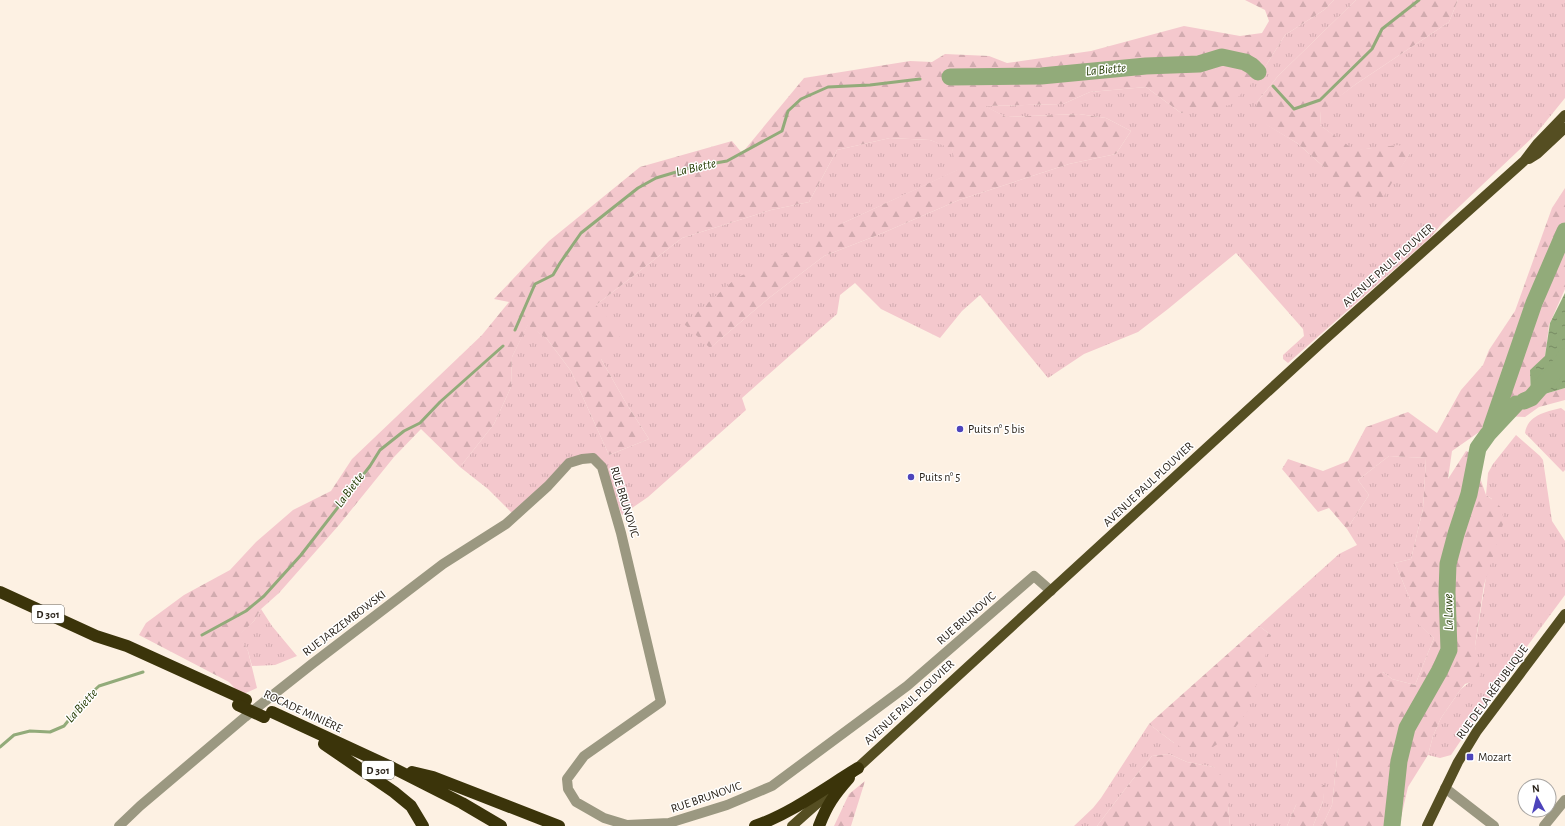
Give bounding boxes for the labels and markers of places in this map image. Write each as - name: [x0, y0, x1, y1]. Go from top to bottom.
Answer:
- place label: Puits n° 5 bis: [968, 423, 1025, 435]
- marker: Puits n° 5 bis: [955, 424, 965, 434]
- place label: Puits n° 5: [919, 471, 960, 483]
- marker: Puits n° 5: [906, 472, 916, 482]
- place label: Mozart: [1478, 751, 1511, 763]
- marker: Mozart: [1465, 752, 1475, 762]

